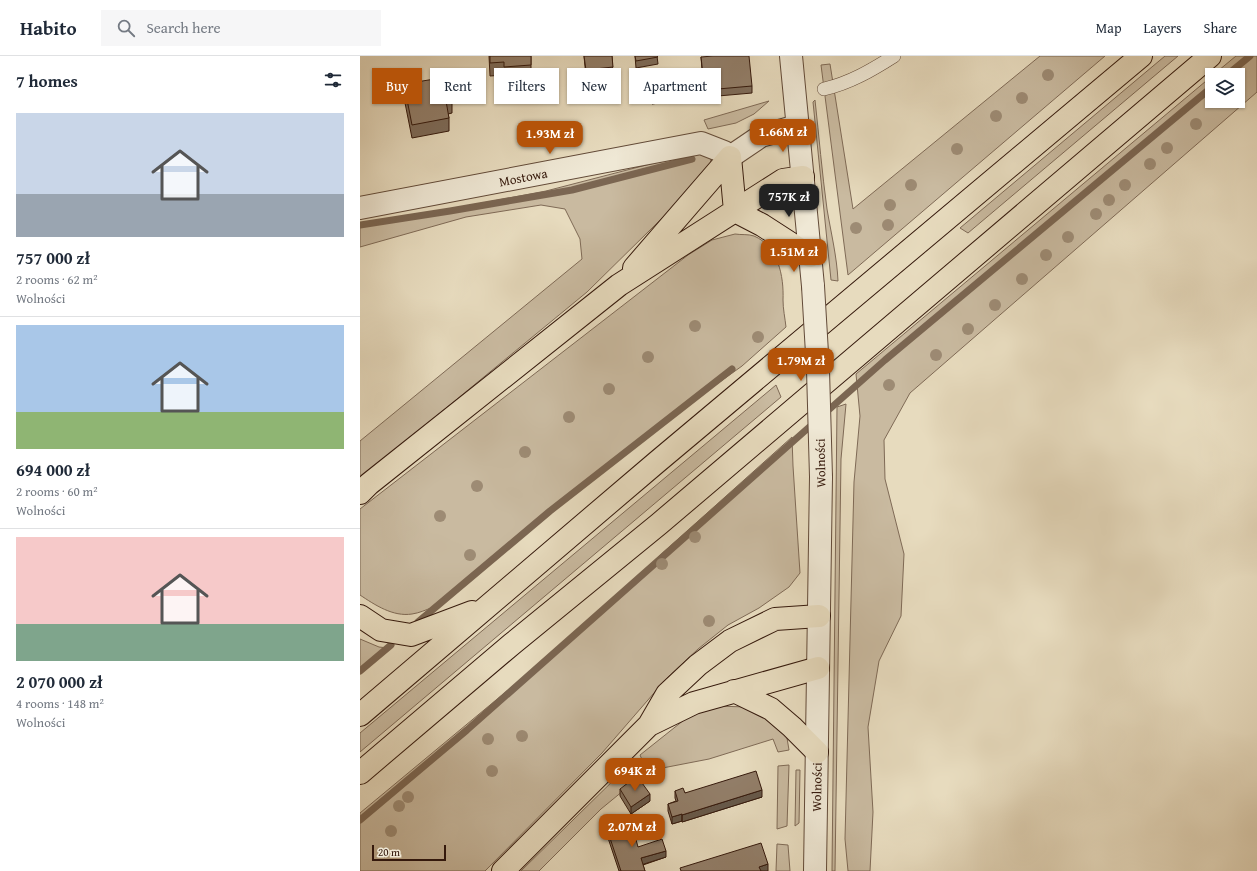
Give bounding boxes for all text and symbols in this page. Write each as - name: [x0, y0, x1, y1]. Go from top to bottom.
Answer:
- search box: [101, 10, 381, 46]
- text: Habito: [20, 14, 77, 42]
- icon: search: [115, 17, 137, 39]
- text: Search here: [147, 17, 221, 38]
- text: Map: [1096, 18, 1122, 38]
- text: Layers: [1144, 18, 1182, 38]
- text: Share: [1204, 18, 1237, 38]
- text: 7 homes: [16, 68, 78, 93]
- chip: Buy: [372, 68, 422, 104]
- chip: Rent: [430, 68, 486, 104]
- chip: Filters: [494, 68, 559, 104]
- chip: New: [567, 68, 621, 104]
- chip: Apartment: [629, 68, 721, 104]
- map controls: [1205, 68, 1245, 108]
- button: layers: [1205, 68, 1245, 108]
- icon: filters: [322, 69, 344, 91]
- pin: 1.66M zł: [742, 119, 824, 153]
- pin: 1.93M zł: [509, 121, 591, 155]
- text: 1.66M zł: [759, 122, 807, 141]
- text: 1.93M zł: [526, 124, 574, 143]
- icon: home: [144, 139, 216, 211]
- street label: Mostowa: [497, 163, 550, 191]
- pin: 757K zł: [752, 184, 826, 218]
- text: 757K zł: [768, 187, 810, 206]
- pin: 1.51M zł: [753, 239, 835, 273]
- text: 1.51M zł: [770, 242, 818, 261]
- text: 757 000 zł: [16, 245, 90, 270]
- text: 2 rooms · 62 m²: [16, 270, 98, 289]
- text: Wolności: [16, 289, 65, 308]
- pin: 1.79M zł: [760, 348, 842, 382]
- icon: home: [144, 351, 216, 423]
- text: 1.79M zł: [777, 351, 825, 370]
- street label: Wolności: [811, 438, 830, 488]
- text: 694 000 zł: [16, 457, 90, 482]
- text: 2 rooms · 60 m²: [16, 482, 98, 501]
- text: Wolności: [16, 501, 65, 520]
- icon: home: [144, 563, 216, 635]
- text: 2 070 000 zł: [16, 669, 103, 694]
- text: 4 rooms · 148 m²: [16, 694, 104, 713]
- text: Wolności: [16, 713, 65, 732]
- pin: 694K zł: [598, 758, 672, 792]
- text: 694K zł: [614, 761, 656, 780]
- street label: Wolności: [807, 762, 827, 812]
- pin: 2.07M zł: [591, 814, 673, 848]
- text: 2.07M zł: [608, 817, 656, 836]
- scale bar: [372, 843, 446, 862]
- text: 20 m: [378, 844, 400, 860]

